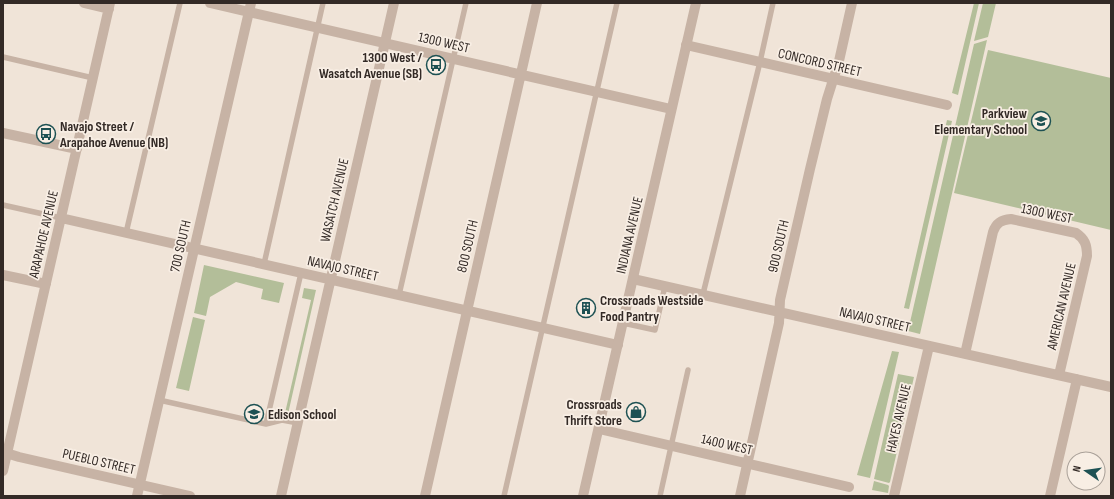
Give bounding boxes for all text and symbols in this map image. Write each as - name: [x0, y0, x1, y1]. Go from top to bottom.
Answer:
- street label: 1300 WEST: [417, 28, 471, 57]
- street label: CONCORD STREET: [776, 45, 864, 80]
- place label: 1300 West / Wasatch Avenue (SB): [319, 49, 422, 82]
- bus stop icon: 1300 West / Wasatch Avenue (SB): [425, 54, 447, 76]
- place label: Parkview Elementary School: [934, 105, 1028, 138]
- school or university icon: Parkview Elementary School: [1030, 110, 1052, 132]
- place label: Navajo Street / Arapahoe Avenue (NB): [59, 118, 168, 151]
- bus stop icon: Navajo Street / Arapahoe Avenue (NB): [35, 123, 57, 145]
- street label: WASATCH AVENUE: [317, 156, 352, 244]
- street label: ARAPAHOE AVENUE: [25, 188, 62, 281]
- street label: INDIANA AVENUE: [612, 195, 647, 275]
- street label: 1300 WEST: [1020, 200, 1074, 227]
- street label: 700 SOUTH: [166, 218, 195, 274]
- street label: 800 SOUTH: [453, 218, 482, 274]
- street label: 900 SOUTH: [764, 218, 793, 274]
- street label: NAVAJO STREET: [306, 252, 380, 285]
- street label: AMERICAN AVENUE: [1043, 261, 1080, 352]
- place label: Crossroads Westside Food Pantry: [600, 292, 703, 325]
- building icon: Crossroads Westside Food Pantry: [575, 297, 597, 319]
- street label: NAVAJO STREET: [838, 303, 912, 336]
- street label: HAYES AVENUE: [882, 382, 915, 454]
- place label: Crossroads Thrift Store: [564, 396, 622, 429]
- shop icon: Crossroads Thrift Store: [625, 401, 647, 423]
- school or university icon: Edison School: [243, 403, 265, 425]
- place label: Edison School: [268, 406, 336, 423]
- street label: 1400 WEST: [700, 430, 754, 459]
- street label: PUEBLO STREET: [61, 445, 137, 478]
- north arrow: [1066, 451, 1106, 491]
- text: N: [1070, 464, 1084, 473]

